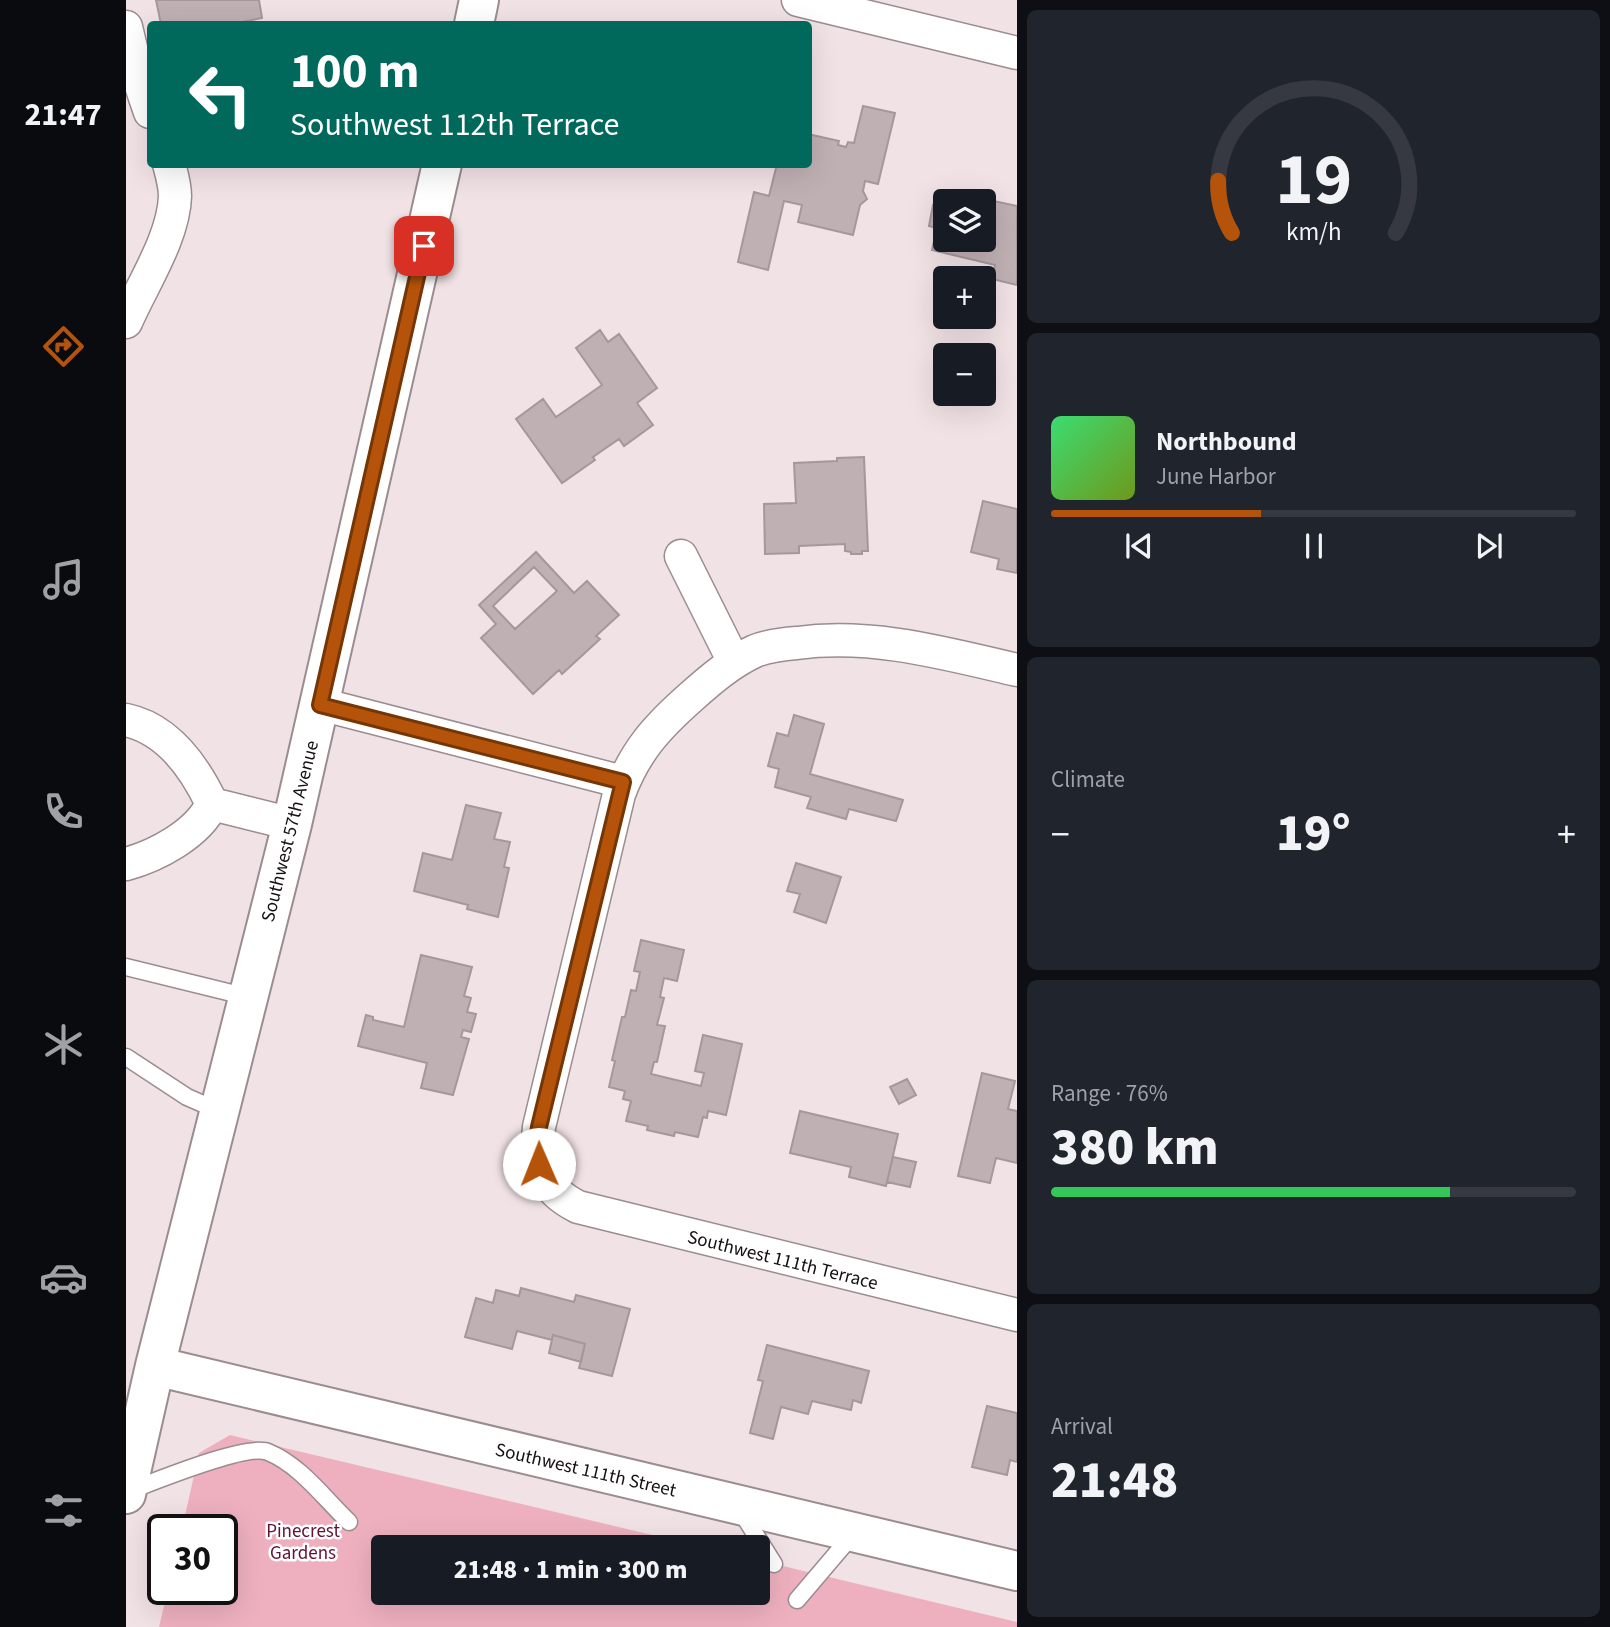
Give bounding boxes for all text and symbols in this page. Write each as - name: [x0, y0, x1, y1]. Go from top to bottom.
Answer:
- text: 100 m: [290, 37, 419, 107]
- icon: left: [175, 49, 266, 140]
- text: 21:47: [24, 92, 102, 138]
- text: Southwest 112th Terrace: [290, 102, 619, 148]
- text: 19: [1275, 128, 1352, 232]
- map controls: [933, 189, 996, 406]
- button: layers: [933, 189, 996, 252]
- text: km/h: [1286, 214, 1341, 250]
- pin: [394, 216, 454, 276]
- icon: arrive: [405, 227, 443, 265]
- button: +: [933, 266, 996, 329]
- icon: directions: [39, 322, 88, 371]
- button: −: [933, 343, 996, 406]
- text: Northbound: [1156, 423, 1297, 460]
- text: June Harbor: [1156, 460, 1276, 493]
- icon: previous: [1120, 527, 1158, 565]
- icon: pause: [1295, 527, 1333, 565]
- icon: next: [1470, 527, 1508, 565]
- icon: music: [39, 555, 88, 604]
- street label: Southwest 57th Avenue: [255, 738, 326, 925]
- text: Climate: [1051, 763, 1125, 796]
- icon: phone: [39, 787, 88, 836]
- text: 19°: [1276, 797, 1351, 871]
- text: −: [1051, 808, 1070, 862]
- text: +: [1557, 808, 1576, 862]
- icon: climate: [39, 1020, 88, 1069]
- text: Range · 76%: [1051, 1077, 1168, 1110]
- text: 380 km: [1051, 1111, 1219, 1185]
- position arrow: [502, 1127, 576, 1201]
- street label: Southwest 111th Terrace: [684, 1224, 881, 1297]
- icon: car: [39, 1253, 88, 1302]
- text: Arrival: [1051, 1410, 1113, 1443]
- street label: Southwest 111th Street: [493, 1437, 679, 1505]
- text: 21:48: [1051, 1444, 1178, 1518]
- icon: filters: [39, 1486, 88, 1535]
- speed limit sign: 30: [147, 1514, 238, 1605]
- park label: Pinecrest Gardens: [266, 1518, 340, 1567]
- text: 21:48 · 1 min · 300 m: [454, 1551, 687, 1588]

